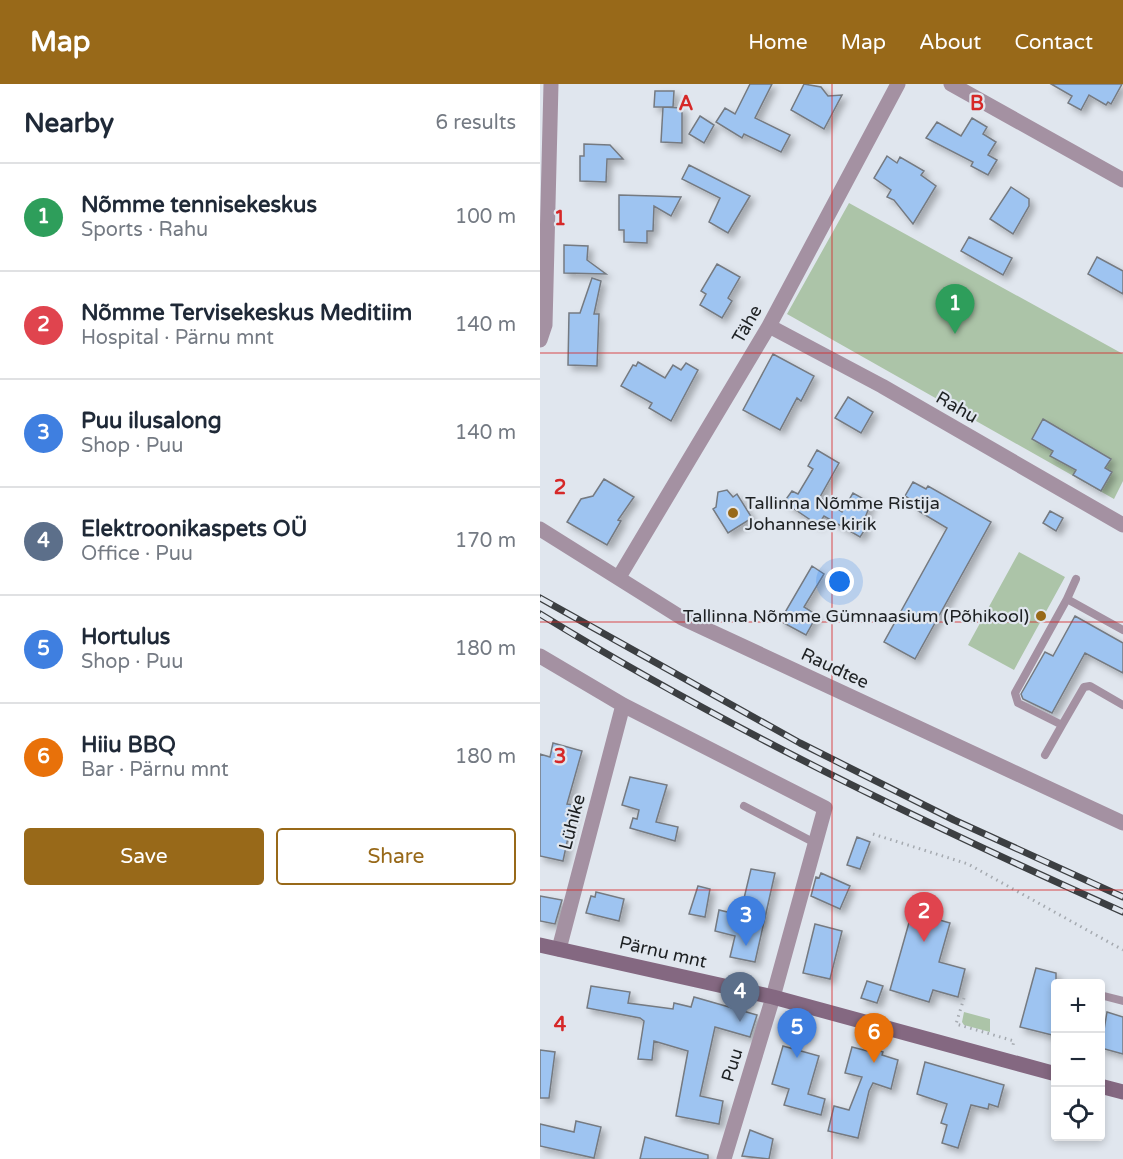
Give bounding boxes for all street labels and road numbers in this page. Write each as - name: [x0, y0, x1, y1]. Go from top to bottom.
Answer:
- street label: Tähe: [727, 301, 767, 347]
- street label: Rahu: [932, 386, 982, 428]
- street label: Raudtee: [798, 643, 872, 693]
- street label: Lühike: [554, 792, 590, 852]
- street label: Pärnu mnt: [617, 931, 709, 973]
- street label: Puu: [717, 1046, 747, 1084]

